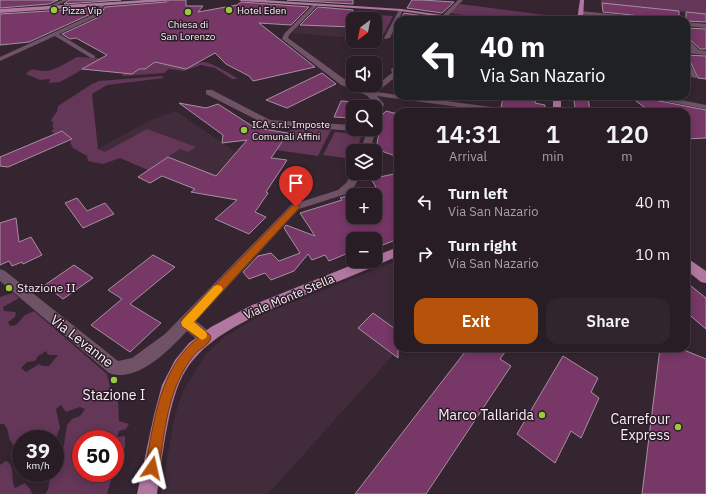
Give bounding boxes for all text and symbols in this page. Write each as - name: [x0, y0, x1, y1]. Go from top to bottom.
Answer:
- place label: Pizza Vip: [62, 4, 102, 17]
- place label: Hotel Eden: [237, 4, 286, 17]
- marker: Pizza Vip: [49, 5, 59, 15]
- marker: Hotel Eden: [224, 5, 234, 15]
- marker: Chiesa di San Lorenzo: [183, 7, 193, 17]
- north arrow: [346, 12, 382, 48]
- map controls: [346, 12, 382, 268]
- place label: Chiesa di San Lorenzo: [161, 18, 216, 43]
- text: 40 m: [480, 28, 545, 65]
- icon: left: [414, 32, 466, 84]
- button: sound: [346, 56, 382, 92]
- text: Via San Nazario: [480, 64, 605, 87]
- button: search: [346, 100, 382, 136]
- place label: ICA s.r.l. Imposte Comunali Affini: [252, 118, 330, 143]
- text: 14:31: [435, 118, 501, 150]
- text: 1: [546, 118, 560, 150]
- text: 120: [605, 118, 649, 150]
- marker: ICA s.r.l. Imposte Comunali Affini: [239, 125, 249, 135]
- button: layers: [346, 144, 382, 180]
- text: Arrival: [449, 148, 487, 165]
- text: min: [542, 148, 564, 165]
- text: m: [621, 148, 633, 165]
- pin: [279, 166, 313, 207]
- icon: arrive: [285, 172, 307, 194]
- text: Turn left: [448, 184, 508, 203]
- button: +: [346, 188, 382, 224]
- icon: left: [414, 191, 436, 213]
- text: 40 m: [635, 193, 670, 212]
- text: Via San Nazario: [448, 203, 539, 220]
- button: −: [346, 232, 382, 268]
- text: Turn right: [448, 236, 517, 255]
- icon: right: [414, 243, 436, 265]
- text: 10 m: [635, 245, 670, 264]
- text: Via San Nazario: [448, 255, 539, 272]
- street label: Viale Monte Stella: [241, 270, 337, 322]
- place label: Stazione II: [17, 280, 76, 295]
- marker: Stazione II: [4, 283, 14, 293]
- button: Exit: [414, 298, 538, 344]
- button: Share: [546, 298, 670, 344]
- street label: Via Levanne: [47, 311, 117, 371]
- marker: Stazione I: [109, 375, 119, 385]
- place label: Stazione I: [83, 386, 145, 404]
- place label: Marco Tallarida: [438, 406, 535, 424]
- marker: Marco Tallarida: [537, 410, 547, 420]
- place label: Carrefour Express: [611, 410, 670, 444]
- marker: Carrefour Express: [673, 422, 683, 432]
- speed limit sign: 50: [72, 430, 124, 482]
- text: 39: [26, 437, 50, 464]
- position arrow: [131, 447, 173, 489]
- text: km/h: [26, 459, 50, 472]

